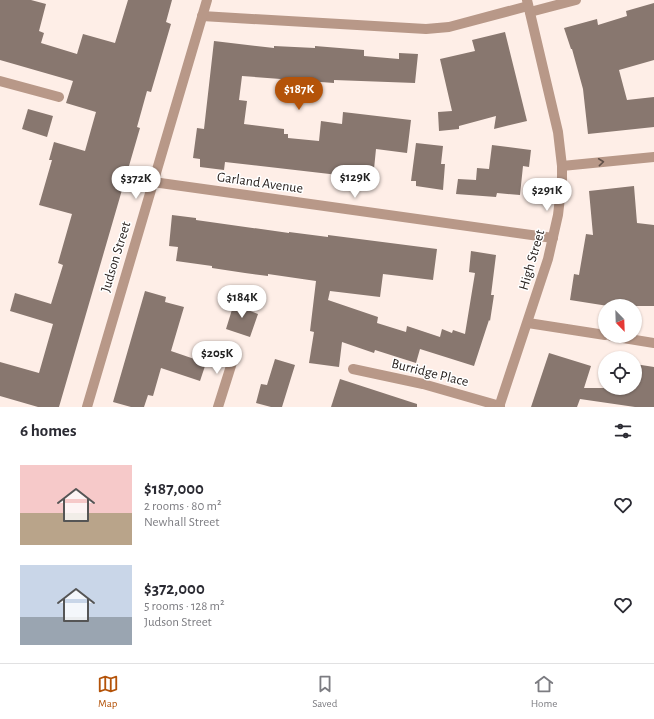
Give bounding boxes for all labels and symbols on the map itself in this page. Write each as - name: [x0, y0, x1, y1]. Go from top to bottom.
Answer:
- pin: $187K: [271, 77, 327, 111]
- one-way arrow: [598, 158, 604, 167]
- pin: $129K: [327, 165, 383, 199]
- pin: $372K: [108, 166, 164, 200]
- street label: Garland Avenue: [216, 170, 304, 196]
- pin: $291K: [519, 178, 575, 212]
- street label: Judson Street: [99, 220, 134, 294]
- street label: High Street: [517, 228, 547, 292]
- pin: $184K: [214, 285, 270, 319]
- north arrow: [598, 299, 642, 343]
- pin: $205K: [189, 341, 245, 375]
- street label: Burridge Place: [390, 357, 470, 389]

